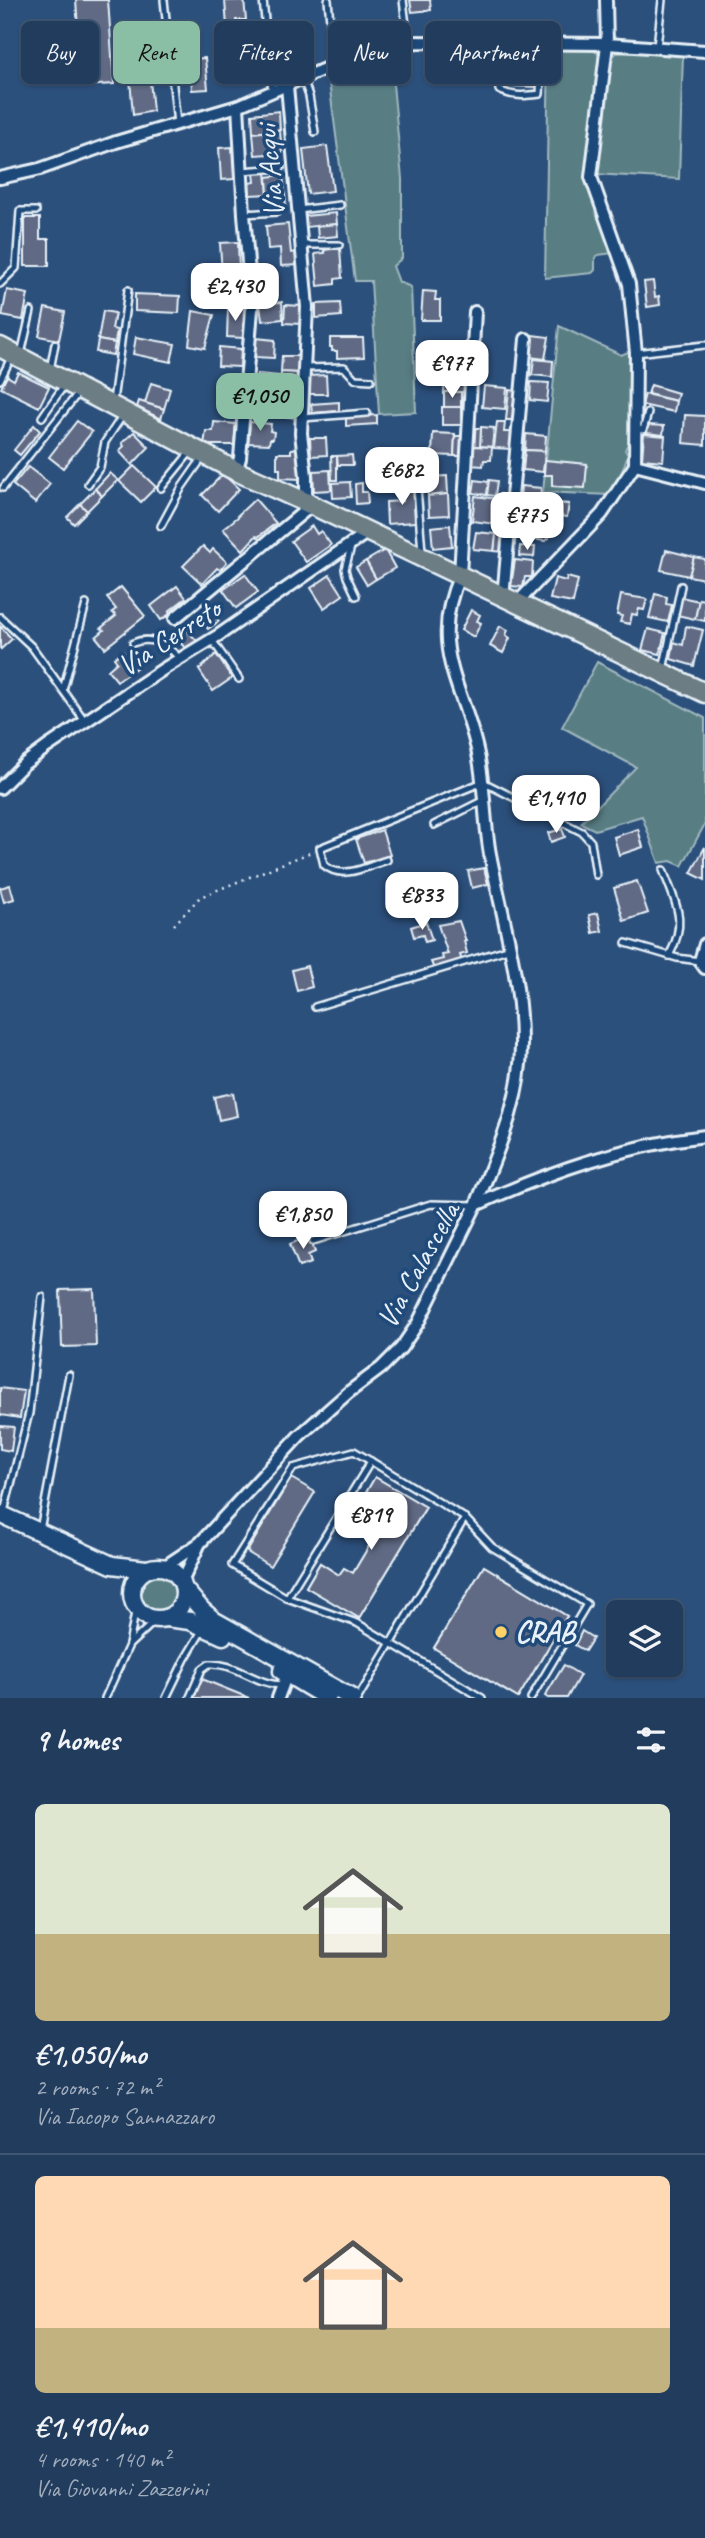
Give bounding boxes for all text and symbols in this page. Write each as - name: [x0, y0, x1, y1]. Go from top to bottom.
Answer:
- chip: Buy: [21, 21, 99, 84]
- chip: Rent: [113, 21, 200, 84]
- chip: Filters: [214, 21, 314, 84]
- chip: New: [328, 21, 411, 84]
- chip: Apartment: [425, 21, 561, 84]
- street label: Via Acqui: [247, 119, 293, 219]
- pin: €2,430: [178, 264, 292, 323]
- text: €2,430: [207, 271, 263, 300]
- pin: €977: [411, 340, 493, 400]
- text: €977: [432, 348, 472, 377]
- pin: €1,050: [203, 374, 317, 433]
- text: €1,050: [232, 381, 288, 410]
- pin: €682: [361, 448, 443, 507]
- text: €682: [381, 455, 423, 484]
- pin: €775: [486, 492, 568, 552]
- text: €775: [507, 500, 547, 529]
- street label: Via Cerreto: [110, 588, 231, 684]
- pin: €1,410: [499, 776, 613, 835]
- text: €1,410: [528, 783, 584, 812]
- pin: €833: [381, 872, 463, 932]
- text: €833: [401, 880, 443, 909]
- pin: €1,850: [246, 1192, 360, 1251]
- street label: Via Calascella: [368, 1193, 469, 1335]
- text: €1,850: [275, 1199, 331, 1228]
- pin: €819: [330, 1492, 412, 1552]
- text: €819: [350, 1500, 392, 1529]
- map controls: [606, 1600, 683, 1677]
- button: layers: [606, 1600, 683, 1677]
- place label: CRAB: [515, 1613, 578, 1651]
- marker: CRAB: [493, 1624, 509, 1640]
- text: 9 homes: [35, 1721, 119, 1759]
- icon: filters: [632, 1721, 670, 1759]
- icon: home: [290, 1850, 416, 1976]
- text: €1,050/mo: [35, 2035, 146, 2073]
- text: 2 rooms · 72 m²: [35, 2073, 159, 2102]
- text: Via Iacopo Sannazzaro: [35, 2102, 214, 2131]
- icon: home: [290, 2222, 416, 2348]
- text: €1,410/mo: [35, 2407, 147, 2445]
- text: 4 rooms · 140 m²: [35, 2445, 170, 2474]
- text: Via Giovanni Zazzerini: [35, 2474, 208, 2503]

